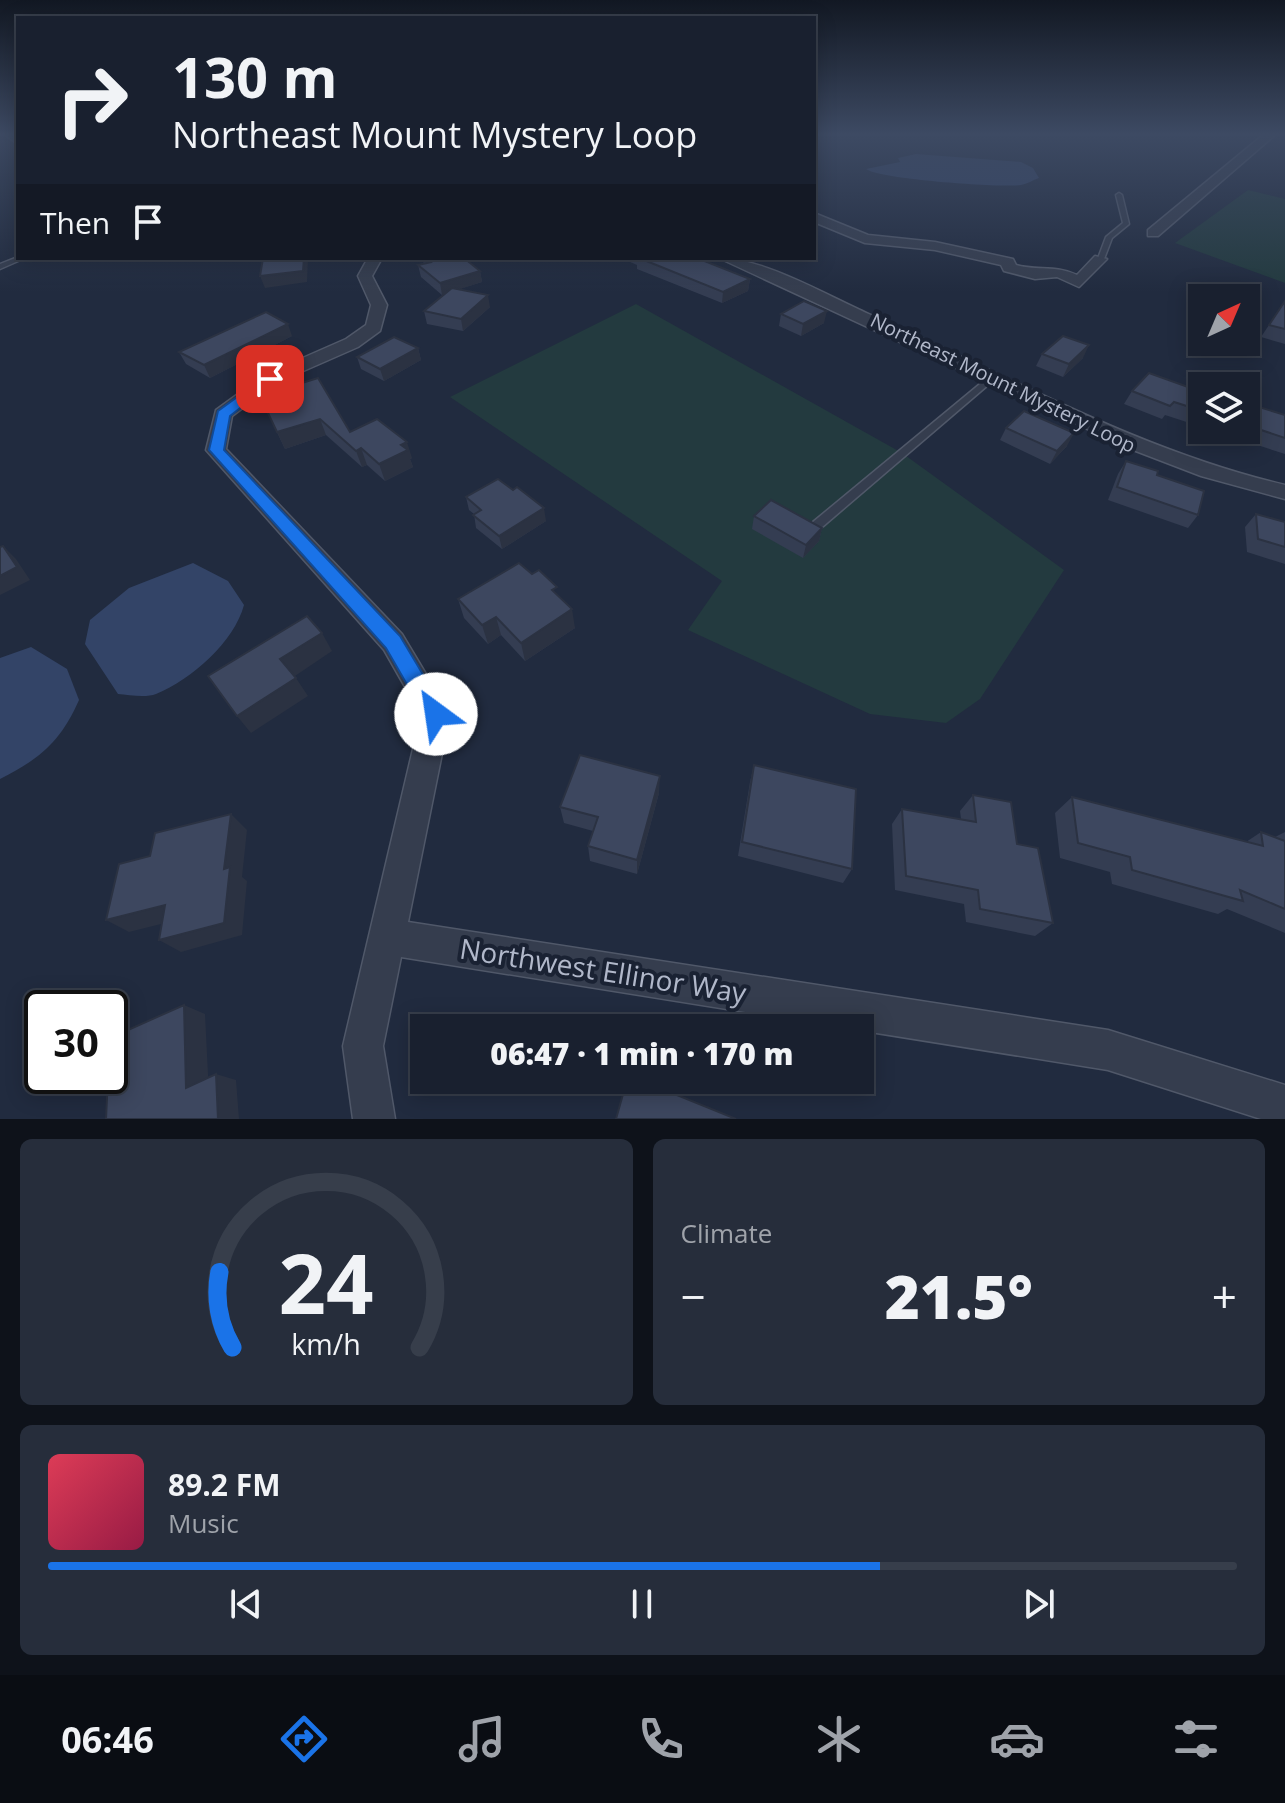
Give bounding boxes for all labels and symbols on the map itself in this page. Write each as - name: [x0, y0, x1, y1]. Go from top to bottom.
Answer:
- north arrow: [1188, 284, 1260, 356]
- street label: Northeast Mount Mystery Loop: [866, 306, 1140, 459]
- pin: [236, 345, 304, 413]
- position arrow: [394, 672, 478, 756]
- street label: Northwest Ellinor Way: [457, 929, 750, 1012]
- speed limit sign: 30: [24, 990, 128, 1094]

